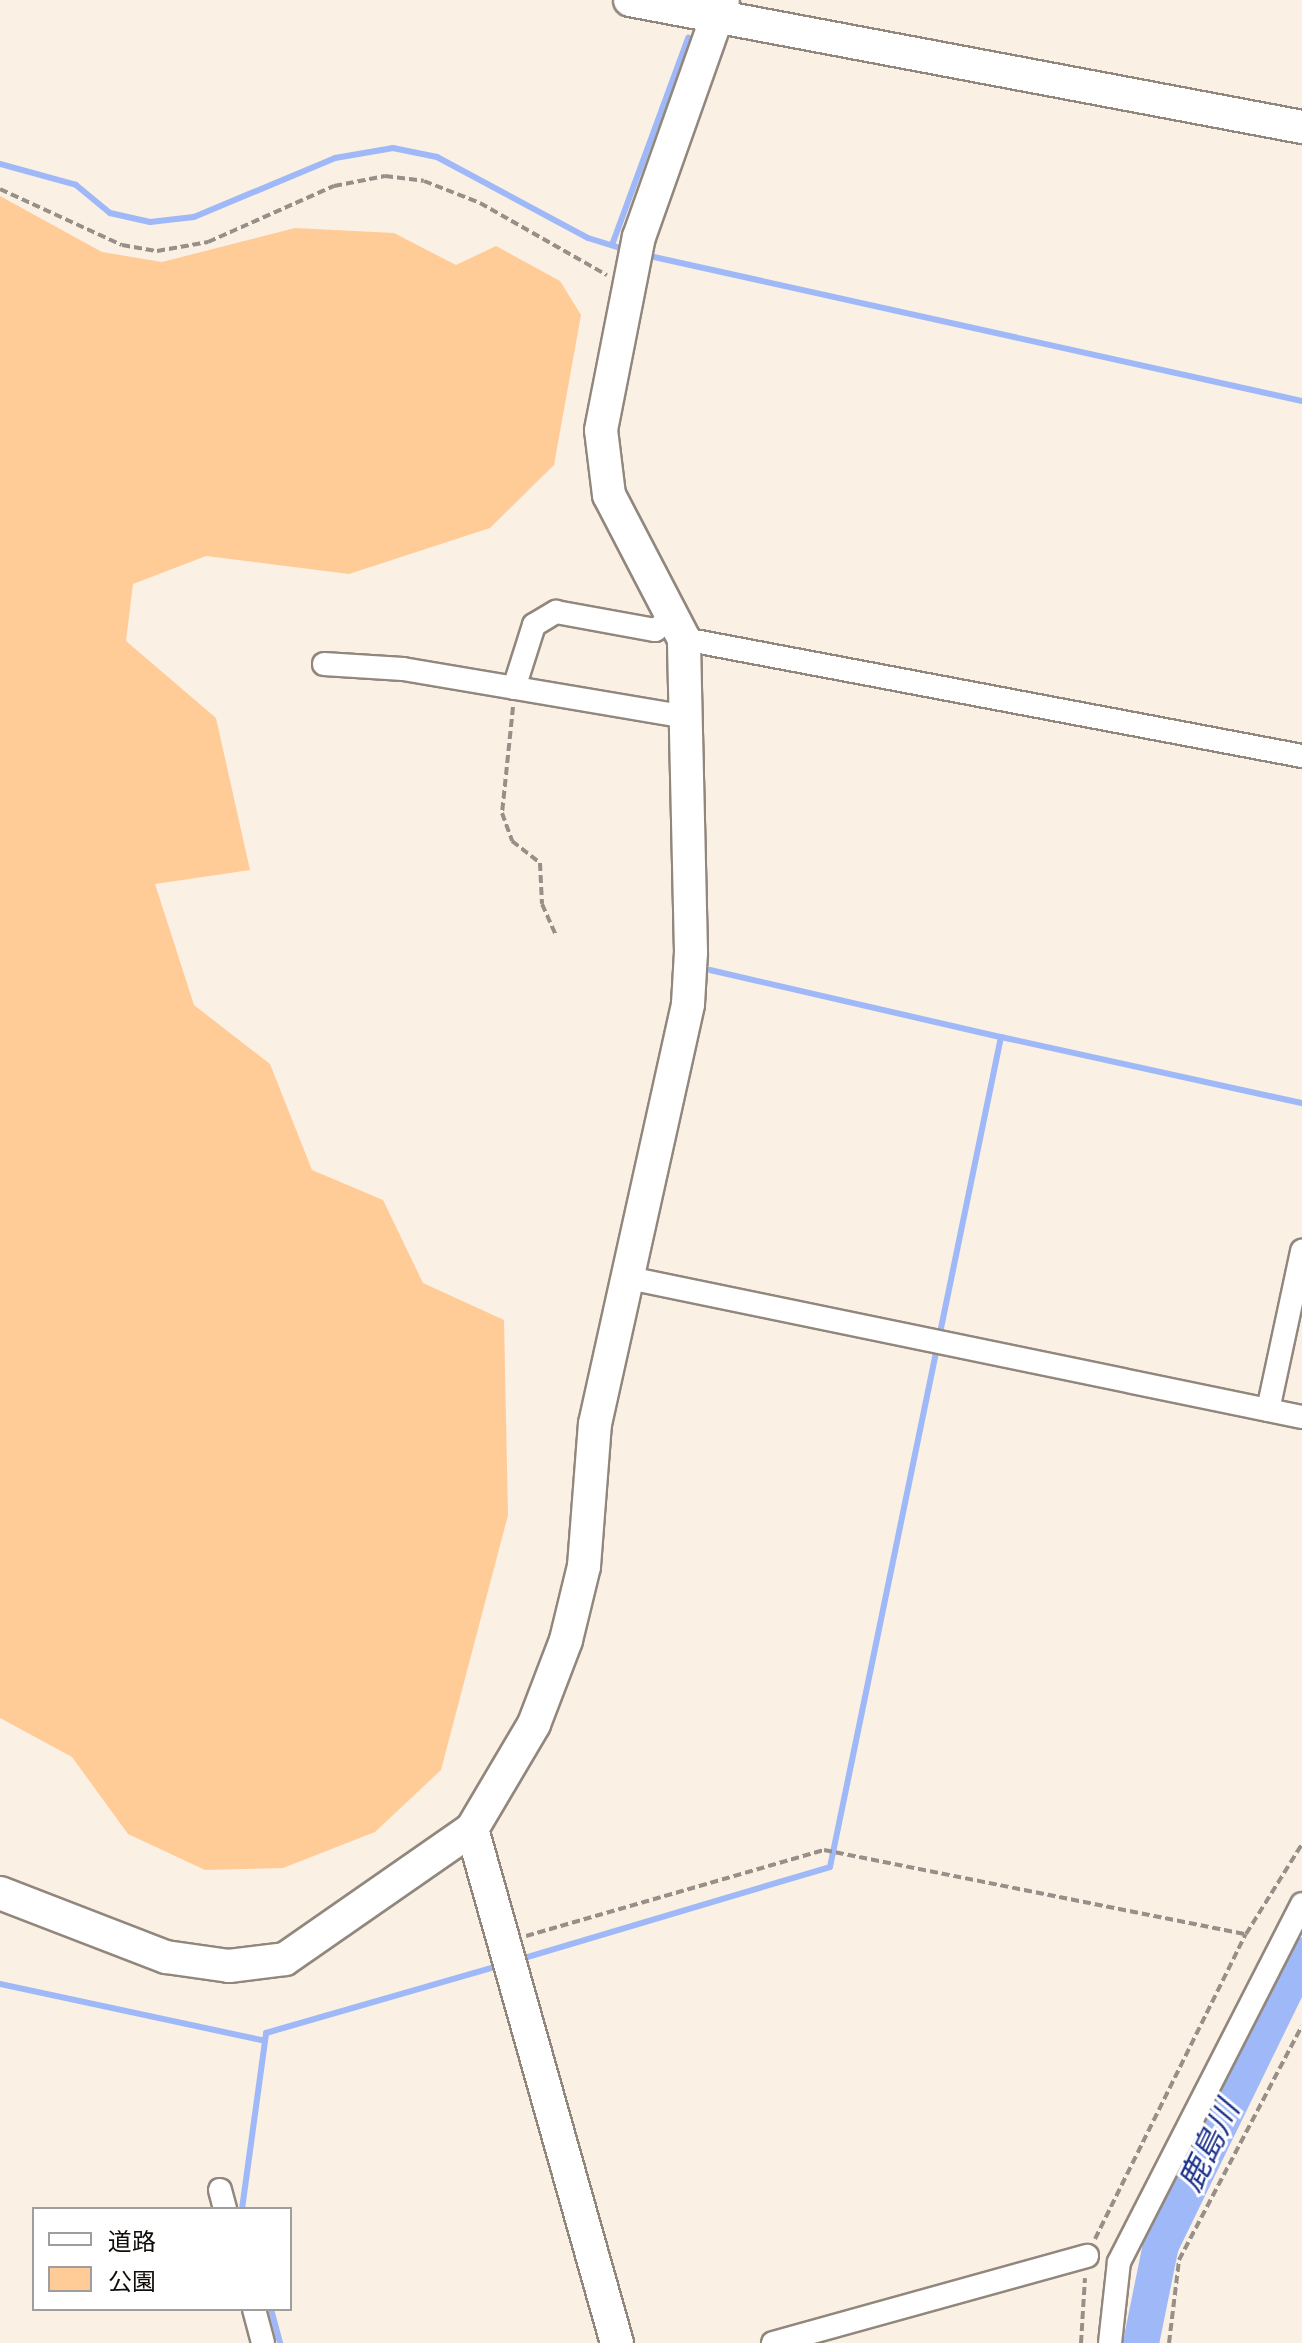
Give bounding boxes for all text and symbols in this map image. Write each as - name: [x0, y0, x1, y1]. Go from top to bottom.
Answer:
- water label: 鹿島川: [1171, 2094, 1247, 2198]
- legend: [32, 2207, 292, 2311]
- text: 道路: [108, 2227, 156, 2256]
- text: 公園: [108, 2267, 156, 2296]

